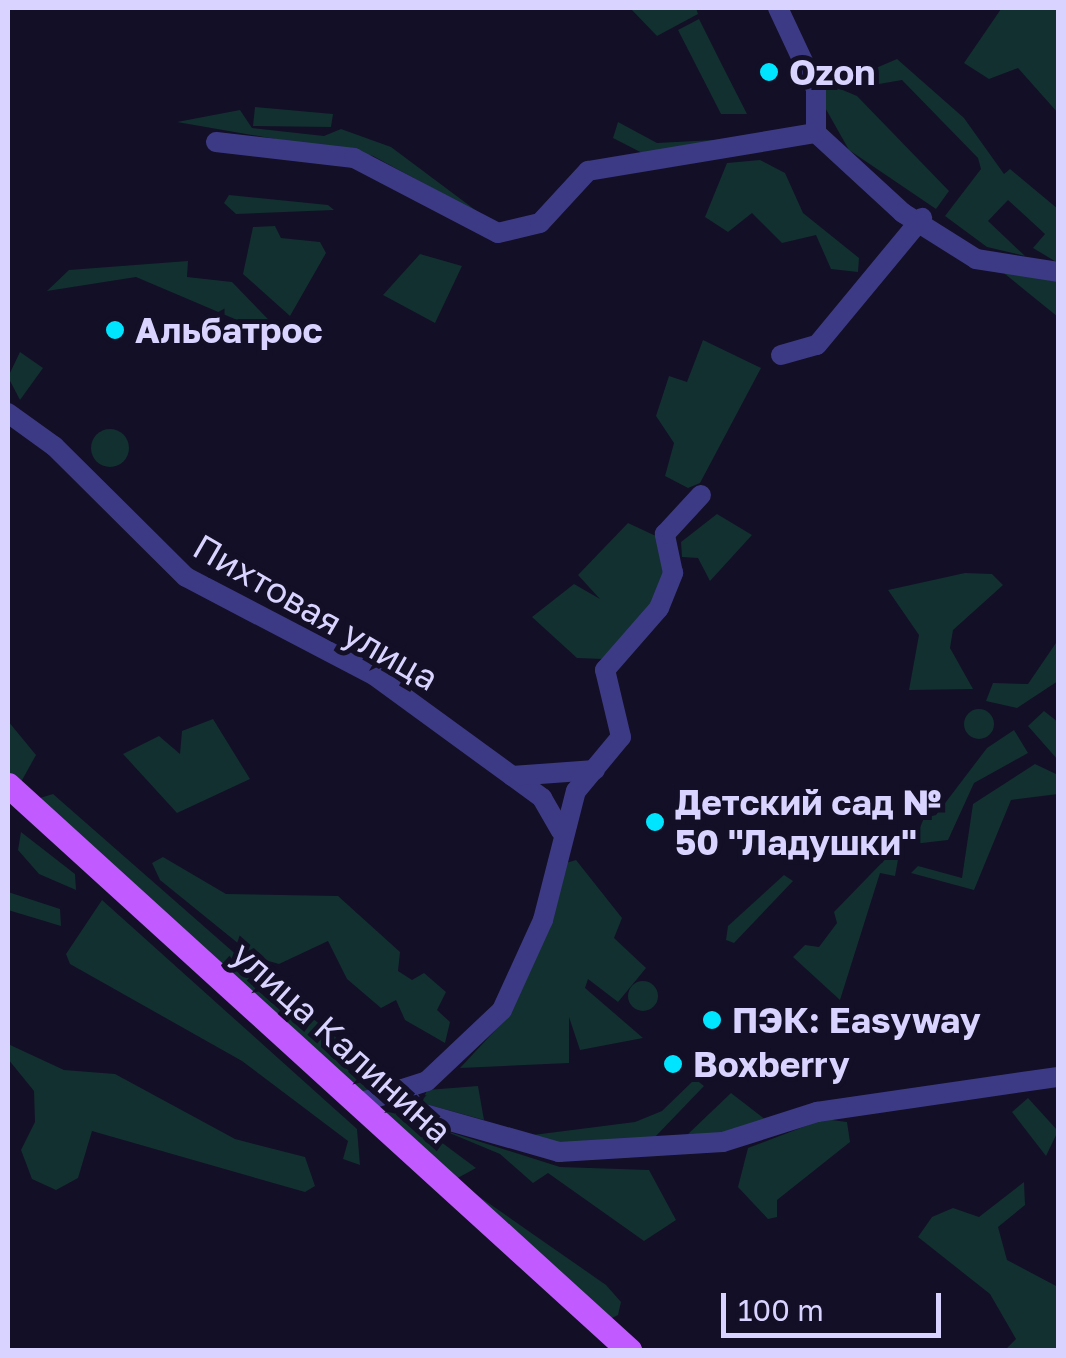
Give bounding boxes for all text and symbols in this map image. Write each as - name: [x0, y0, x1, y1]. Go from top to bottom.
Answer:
- place label: Ozon: [789, 51, 875, 93]
- marker: Ozon: [758, 61, 780, 83]
- place label: Альбатрос: [135, 309, 323, 351]
- marker: Альбатрос: [104, 319, 126, 341]
- street label: Пихтовая улица: [186, 525, 446, 699]
- place label: Детский сад № 50 "Ладушки": [675, 781, 941, 863]
- marker: Детский сад № 50 "Ладушки": [644, 811, 666, 833]
- street label: улица Калинина: [224, 932, 460, 1152]
- place label: ПЭК: Easyway: [732, 999, 981, 1041]
- marker: ПЭК: Easyway: [701, 1009, 723, 1031]
- place label: Boxberry: [693, 1043, 850, 1085]
- marker: Boxberry: [662, 1053, 684, 1075]
- scale bar: [726, 1273, 946, 1335]
- text: 100 m: [738, 1292, 824, 1328]

